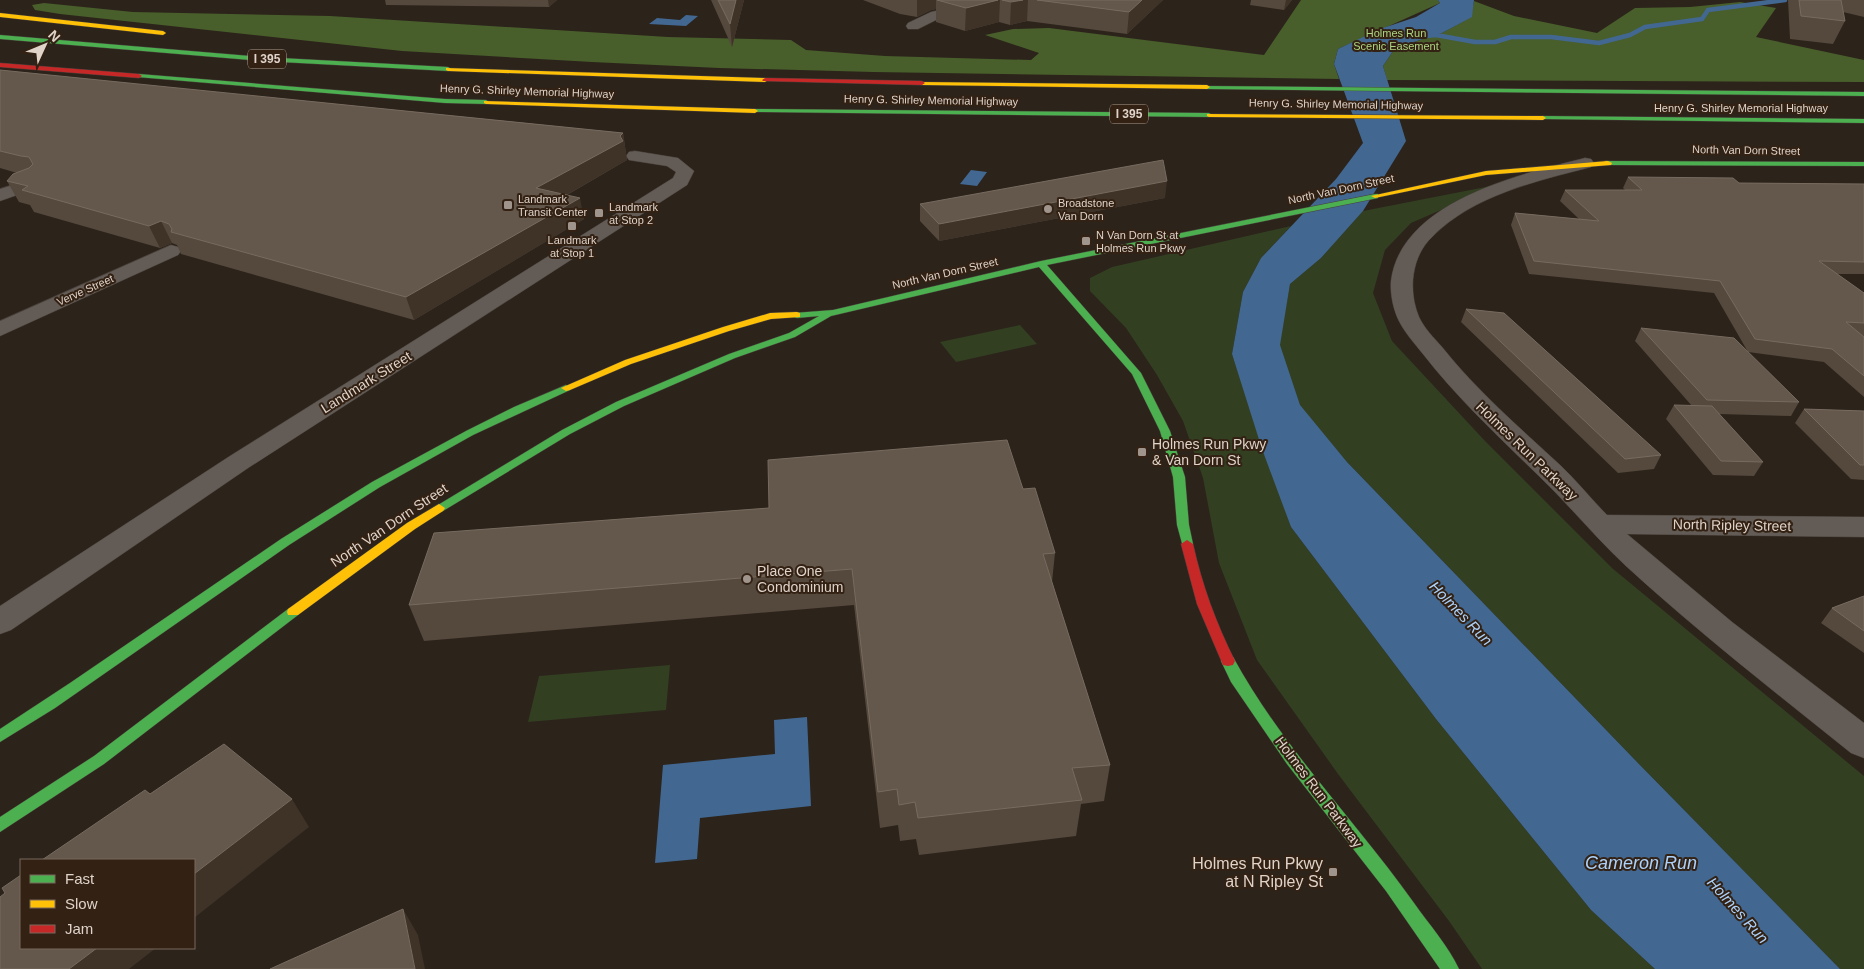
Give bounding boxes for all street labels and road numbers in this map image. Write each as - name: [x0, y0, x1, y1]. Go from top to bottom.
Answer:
- road number: I 395: [248, 50, 286, 68]
- street label: Henry G. Shirley Memorial Highway: [440, 82, 615, 100]
- street label: Henry G. Shirley Memorial Highway: [844, 92, 1019, 108]
- street label: Henry G. Shirley Memorial Highway: [1249, 96, 1424, 112]
- street label: Henry G. Shirley Memorial Highway: [1654, 102, 1829, 114]
- road number: I 395: [1110, 105, 1148, 124]
- street label: North Van Dorn Street: [1692, 143, 1800, 157]
- street label: North Van Dorn Street: [1287, 172, 1395, 206]
- street label: North Van Dorn Street: [891, 255, 999, 291]
- street label: Verve Street: [55, 272, 115, 308]
- street label: Landmark Street: [318, 348, 414, 416]
- street label: Holmes Run Parkway: [1473, 398, 1581, 504]
- street label: North Van Dorn Street: [328, 480, 451, 570]
- street label: North Ripley Street: [1673, 516, 1791, 534]
- street label: Holmes Run Parkway: [1272, 733, 1366, 851]

